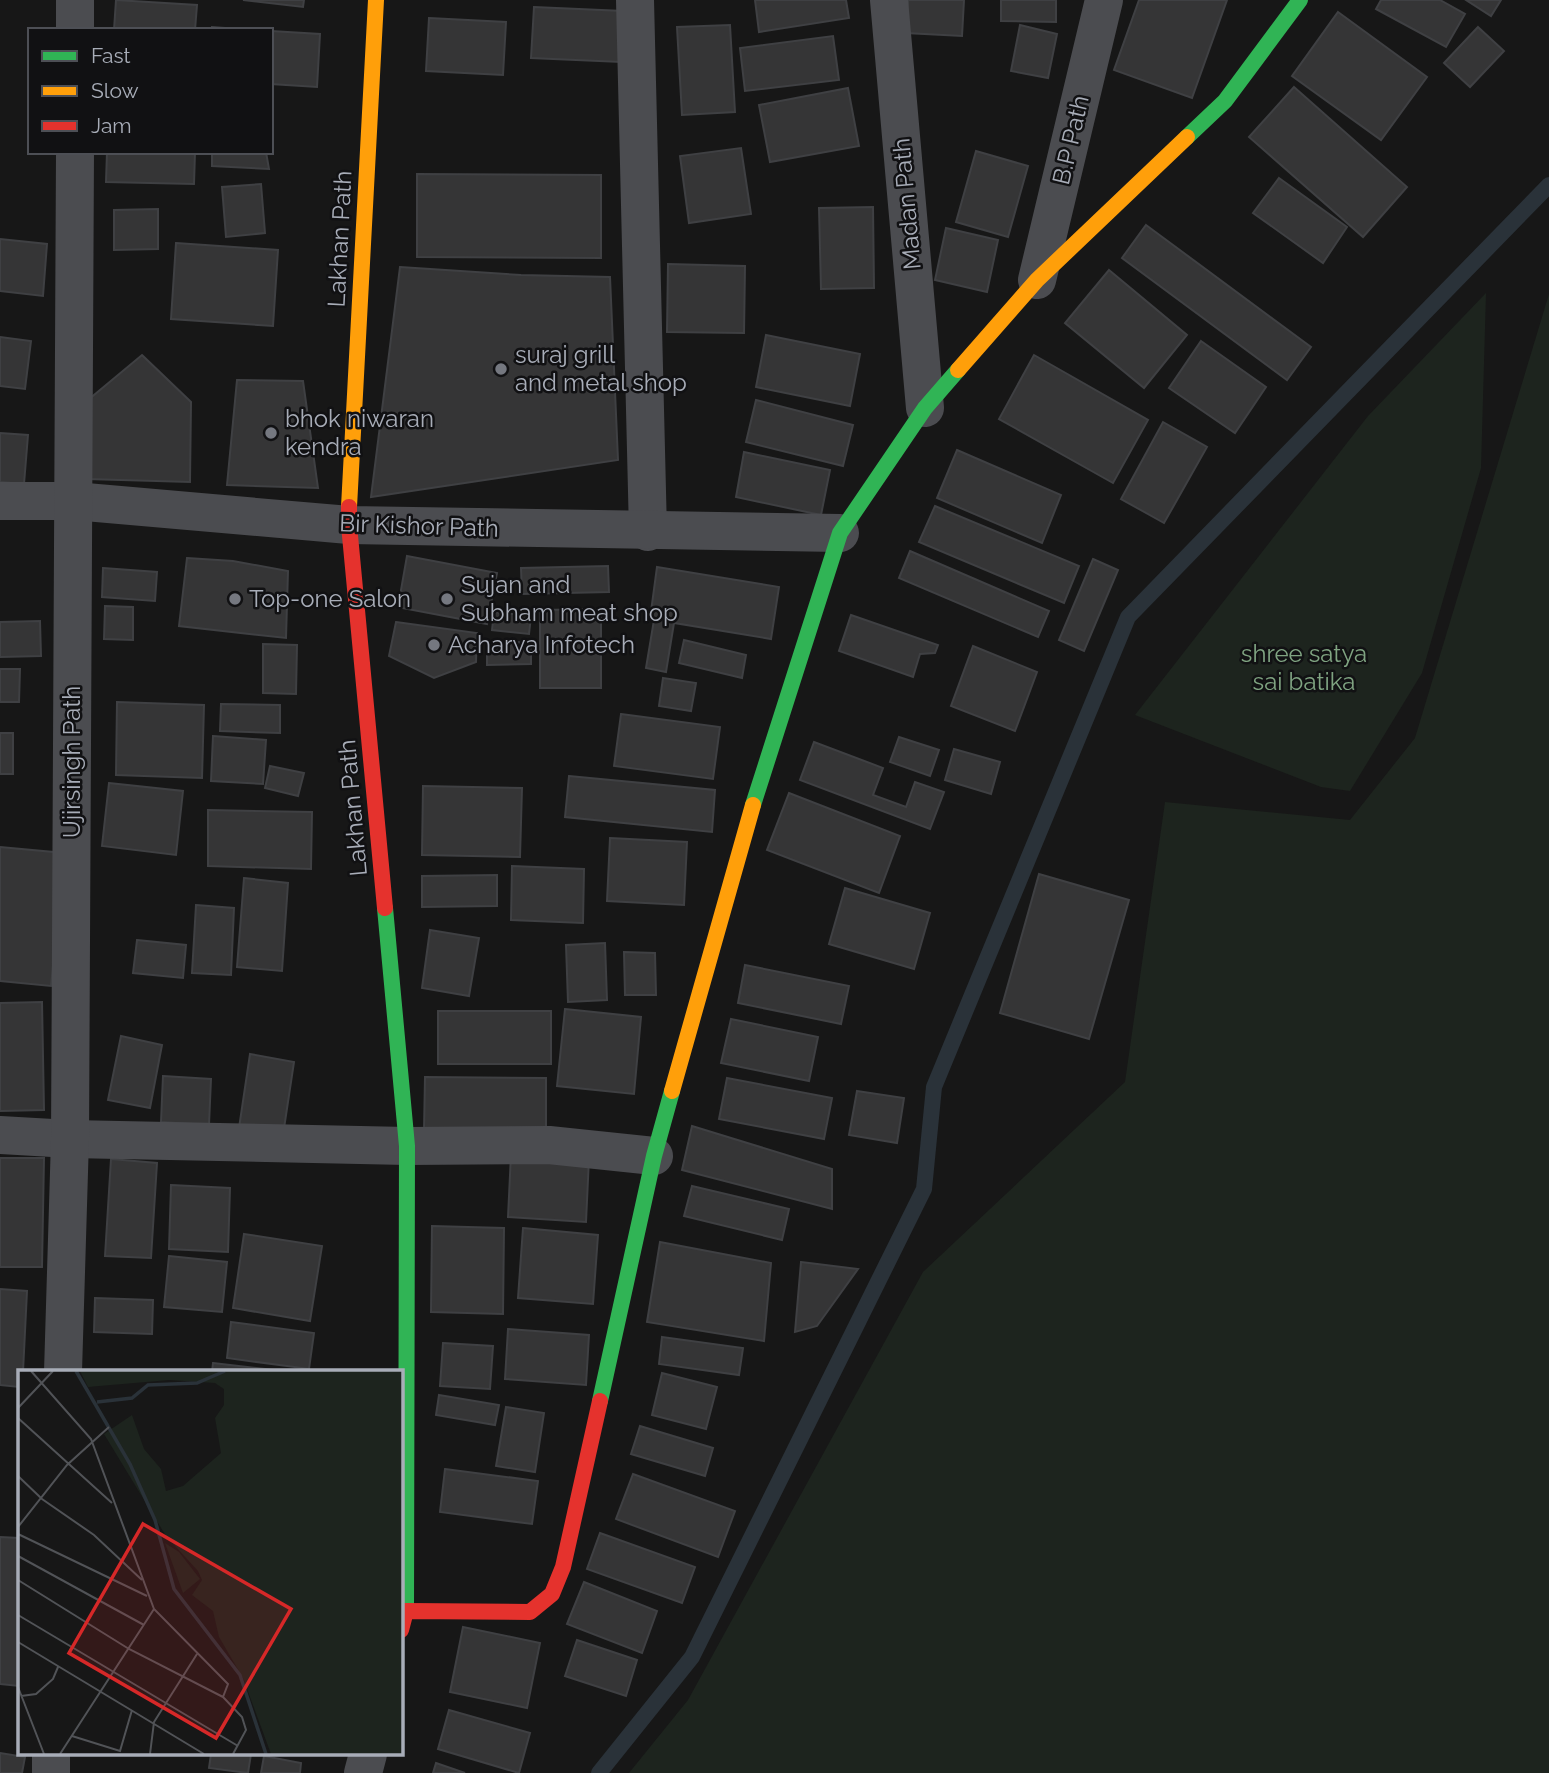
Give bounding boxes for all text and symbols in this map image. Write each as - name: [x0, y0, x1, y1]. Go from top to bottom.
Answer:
- legend: [28, 28, 273, 154]
- text: Fast: [91, 43, 131, 68]
- text: Slow: [91, 78, 139, 103]
- street label: B.P Path: [1046, 92, 1095, 187]
- text: Jam: [91, 113, 132, 138]
- street label: Madan Path: [886, 137, 927, 271]
- street label: Lakhan Path: [321, 170, 358, 308]
- place label: suraj grill and metal shop: [515, 340, 687, 397]
- marker: suraj grill and metal shop: [493, 361, 509, 377]
- place label: bhok niwaran kendra: [285, 404, 434, 461]
- marker: bhok niwaran kendra: [263, 425, 279, 441]
- street label: Bir Kishor Path: [339, 508, 499, 543]
- place label: Sujan and Subham meat shop: [461, 570, 678, 627]
- place label: Top-one Salon: [249, 584, 411, 613]
- marker: Top-one Salon: [227, 591, 243, 607]
- marker: Sujan and Subham meat shop: [439, 591, 455, 607]
- place label: Acharya Infotech: [448, 630, 635, 659]
- marker: Acharya Infotech: [426, 637, 442, 653]
- park label: shree satya sai batika: [1241, 639, 1367, 696]
- street label: Ujirsingh Path: [57, 686, 86, 838]
- street label: Lakhan Path: [332, 739, 373, 877]
- inset map: [18, 1370, 402, 1756]

